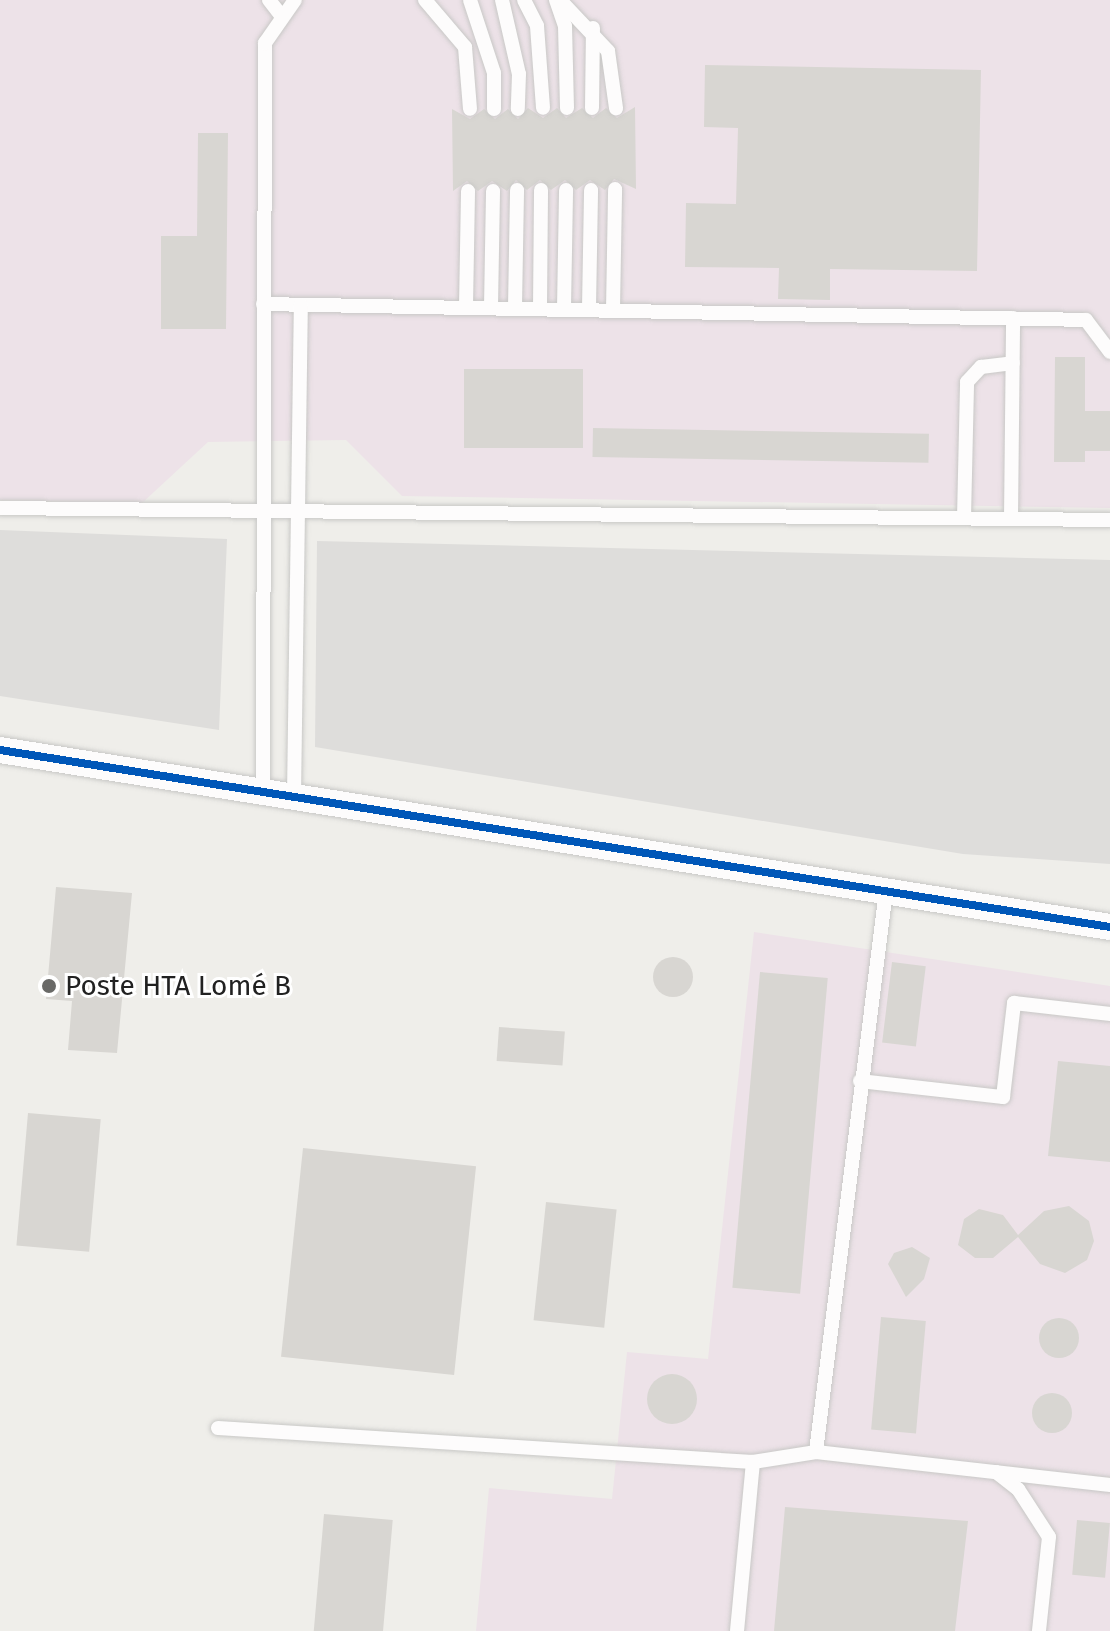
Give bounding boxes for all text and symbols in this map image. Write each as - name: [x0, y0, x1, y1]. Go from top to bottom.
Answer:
- place label: Poste HTA Lomé B: [65, 969, 291, 1003]
- marker: Poste HTA Lomé B: [40, 977, 58, 995]

